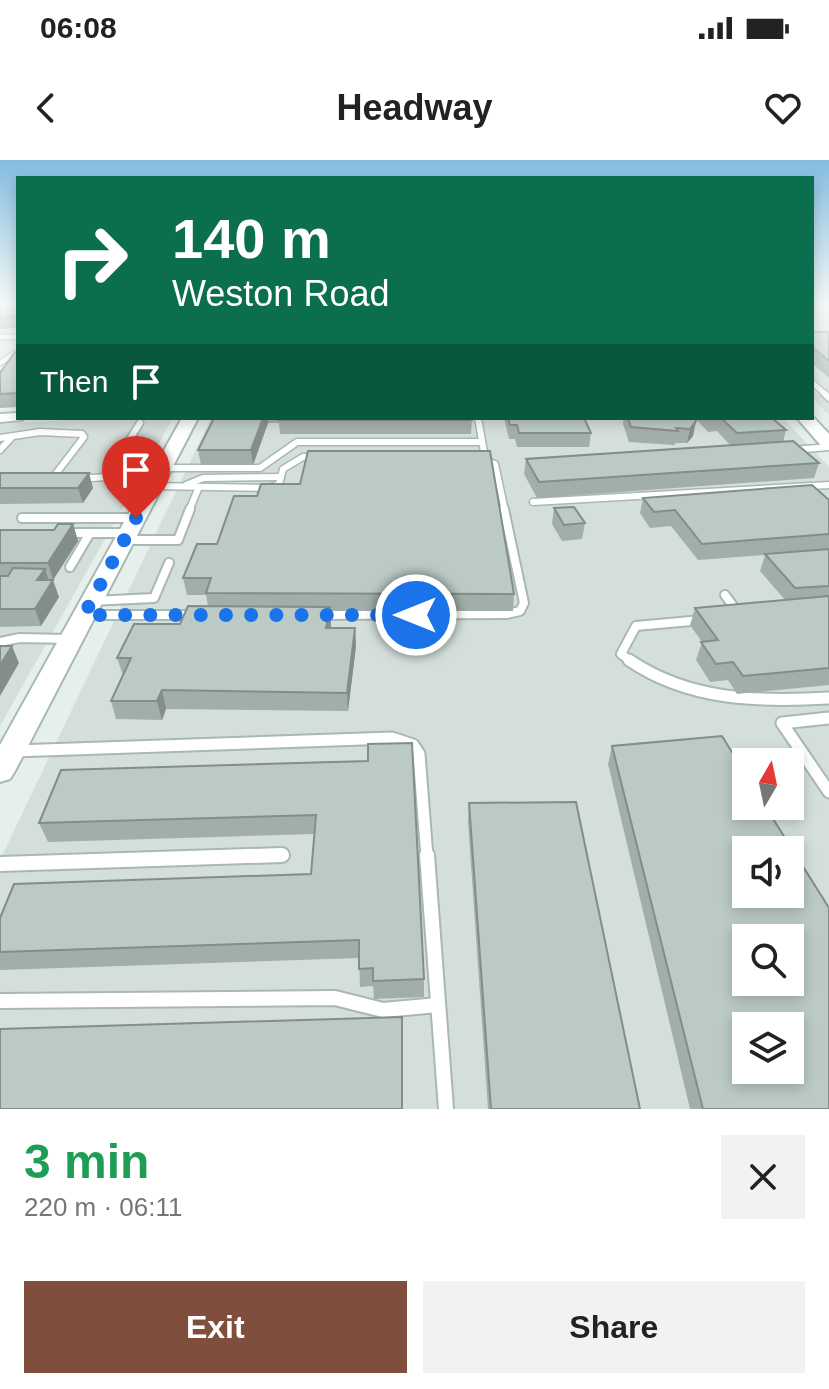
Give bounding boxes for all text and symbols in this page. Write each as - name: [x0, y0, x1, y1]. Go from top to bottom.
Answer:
- text: 06:08: [40, 11, 117, 44]
- icon: back: [24, 86, 68, 130]
- icon: heart: [761, 86, 805, 130]
- text: Headway: [336, 87, 493, 128]
- text: 140 m: [172, 207, 331, 270]
- icon: right: [40, 208, 144, 312]
- text: Weston Road: [172, 273, 389, 314]
- icon: arrive: [124, 360, 168, 404]
- text: Then: [40, 365, 108, 398]
- pin: [102, 436, 170, 518]
- icon: arrive: [114, 448, 158, 492]
- position arrow: [374, 573, 458, 657]
- north arrow: [732, 748, 804, 820]
- map controls: [732, 748, 804, 1084]
- button: sound: [732, 836, 804, 908]
- button: search: [732, 924, 804, 996]
- button: layers: [732, 1012, 804, 1084]
- text: 3 min: [24, 1135, 149, 1188]
- button: close: [721, 1135, 805, 1219]
- text: 220 m · 06:11: [24, 1192, 183, 1222]
- button: Exit: [24, 1281, 407, 1373]
- button: Share: [423, 1281, 805, 1373]

